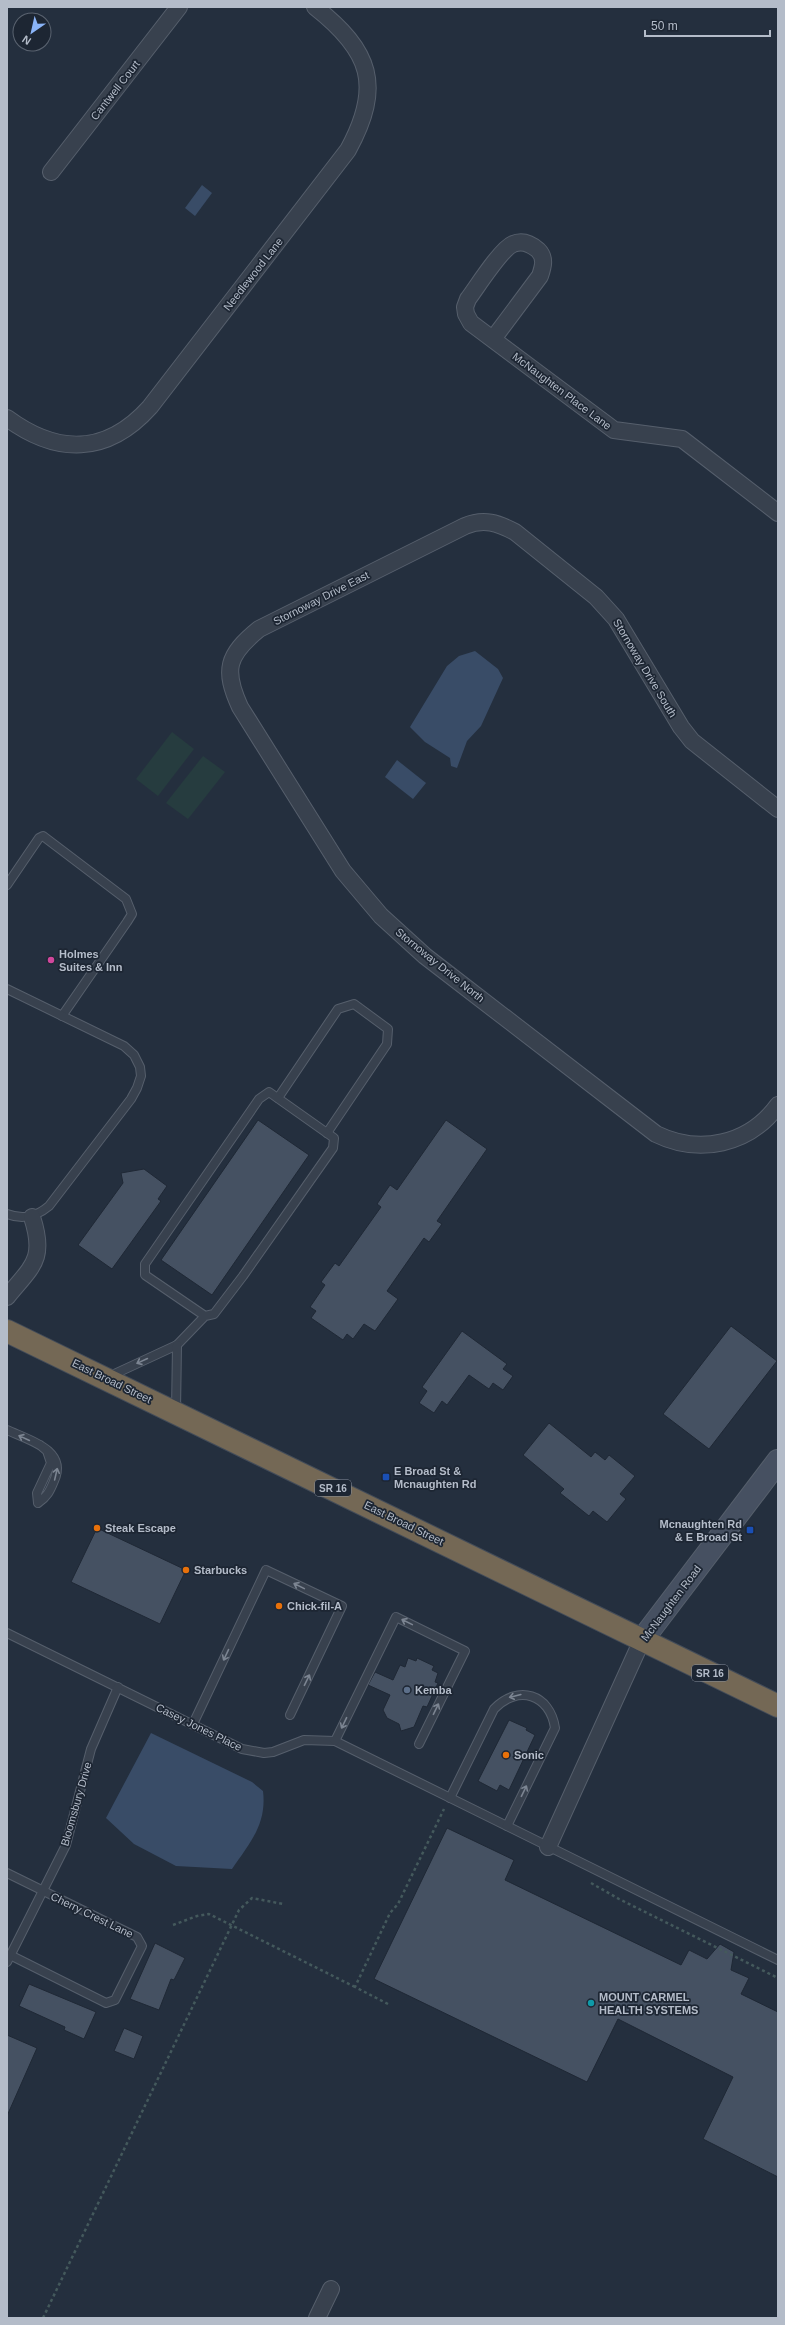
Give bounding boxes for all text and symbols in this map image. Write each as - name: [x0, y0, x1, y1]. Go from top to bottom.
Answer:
- north arrow: [12, 12, 52, 52]
- scale bar: [645, 12, 770, 38]
- text: 50 m: [651, 19, 678, 33]
- text: N: [20, 33, 33, 47]
- street label: Cantwell Court: [88, 58, 142, 122]
- street label: Needlewood Lane: [221, 235, 285, 313]
- street label: McNaughten Place Lane: [510, 350, 614, 432]
- street label: Stornoway Drive East: [271, 569, 371, 627]
- street label: Stornoway Drive South: [611, 617, 679, 719]
- street label: Stornoway Drive North: [393, 926, 487, 1004]
- place label: Holmes Suites & Inn: [59, 948, 123, 973]
- marker: Holmes Suites & Inn: [46, 955, 56, 965]
- street label: East Broad Street: [70, 1357, 154, 1405]
- one-way arrow: [136, 1358, 148, 1365]
- one-way arrow: [18, 1434, 30, 1441]
- place label: E Broad St & Mcnaughten Rd: [394, 1465, 477, 1490]
- one-way arrow: [53, 1467, 61, 1480]
- marker: E Broad St & Mcnaughten Rd: [381, 1472, 391, 1482]
- road number: SR 16: [315, 1480, 351, 1496]
- street label: East Broad Street: [362, 1499, 446, 1547]
- place label: Mcnaughten Rd & E Broad St: [660, 1518, 742, 1543]
- place label: Steak Escape: [105, 1522, 176, 1534]
- marker: Steak Escape: [92, 1523, 102, 1533]
- marker: Mcnaughten Rd & E Broad St: [745, 1525, 755, 1535]
- street label: McNaughten Road: [639, 1563, 703, 1643]
- place label: Starbucks: [194, 1564, 247, 1576]
- marker: Starbucks: [181, 1565, 191, 1575]
- one-way arrow: [293, 1582, 305, 1589]
- place label: Chick-fil-A: [287, 1600, 342, 1612]
- marker: Chick-fil-A: [274, 1601, 284, 1611]
- one-way arrow: [401, 1618, 413, 1626]
- one-way arrow: [222, 1648, 229, 1660]
- road number: SR 16: [692, 1665, 728, 1681]
- one-way arrow: [304, 1675, 311, 1687]
- place label: Kemba: [415, 1684, 453, 1696]
- marker: Kemba: [402, 1685, 412, 1695]
- one-way arrow: [508, 1693, 521, 1700]
- street label: Casey Jones Place: [154, 1701, 244, 1753]
- one-way arrow: [433, 1704, 441, 1716]
- one-way arrow: [340, 1717, 347, 1729]
- place label: Sonic: [514, 1749, 544, 1761]
- marker: Sonic: [501, 1750, 511, 1760]
- street label: Bloomsbury Drive: [58, 1761, 94, 1847]
- one-way arrow: [521, 1786, 528, 1798]
- street label: Cherry Crest Lane: [49, 1890, 135, 1940]
- place label: MOUNT CARMEL HEALTH SYSTEMS: [599, 1991, 698, 2016]
- marker: MOUNT CARMEL HEALTH SYSTEMS: [586, 1998, 596, 2008]

